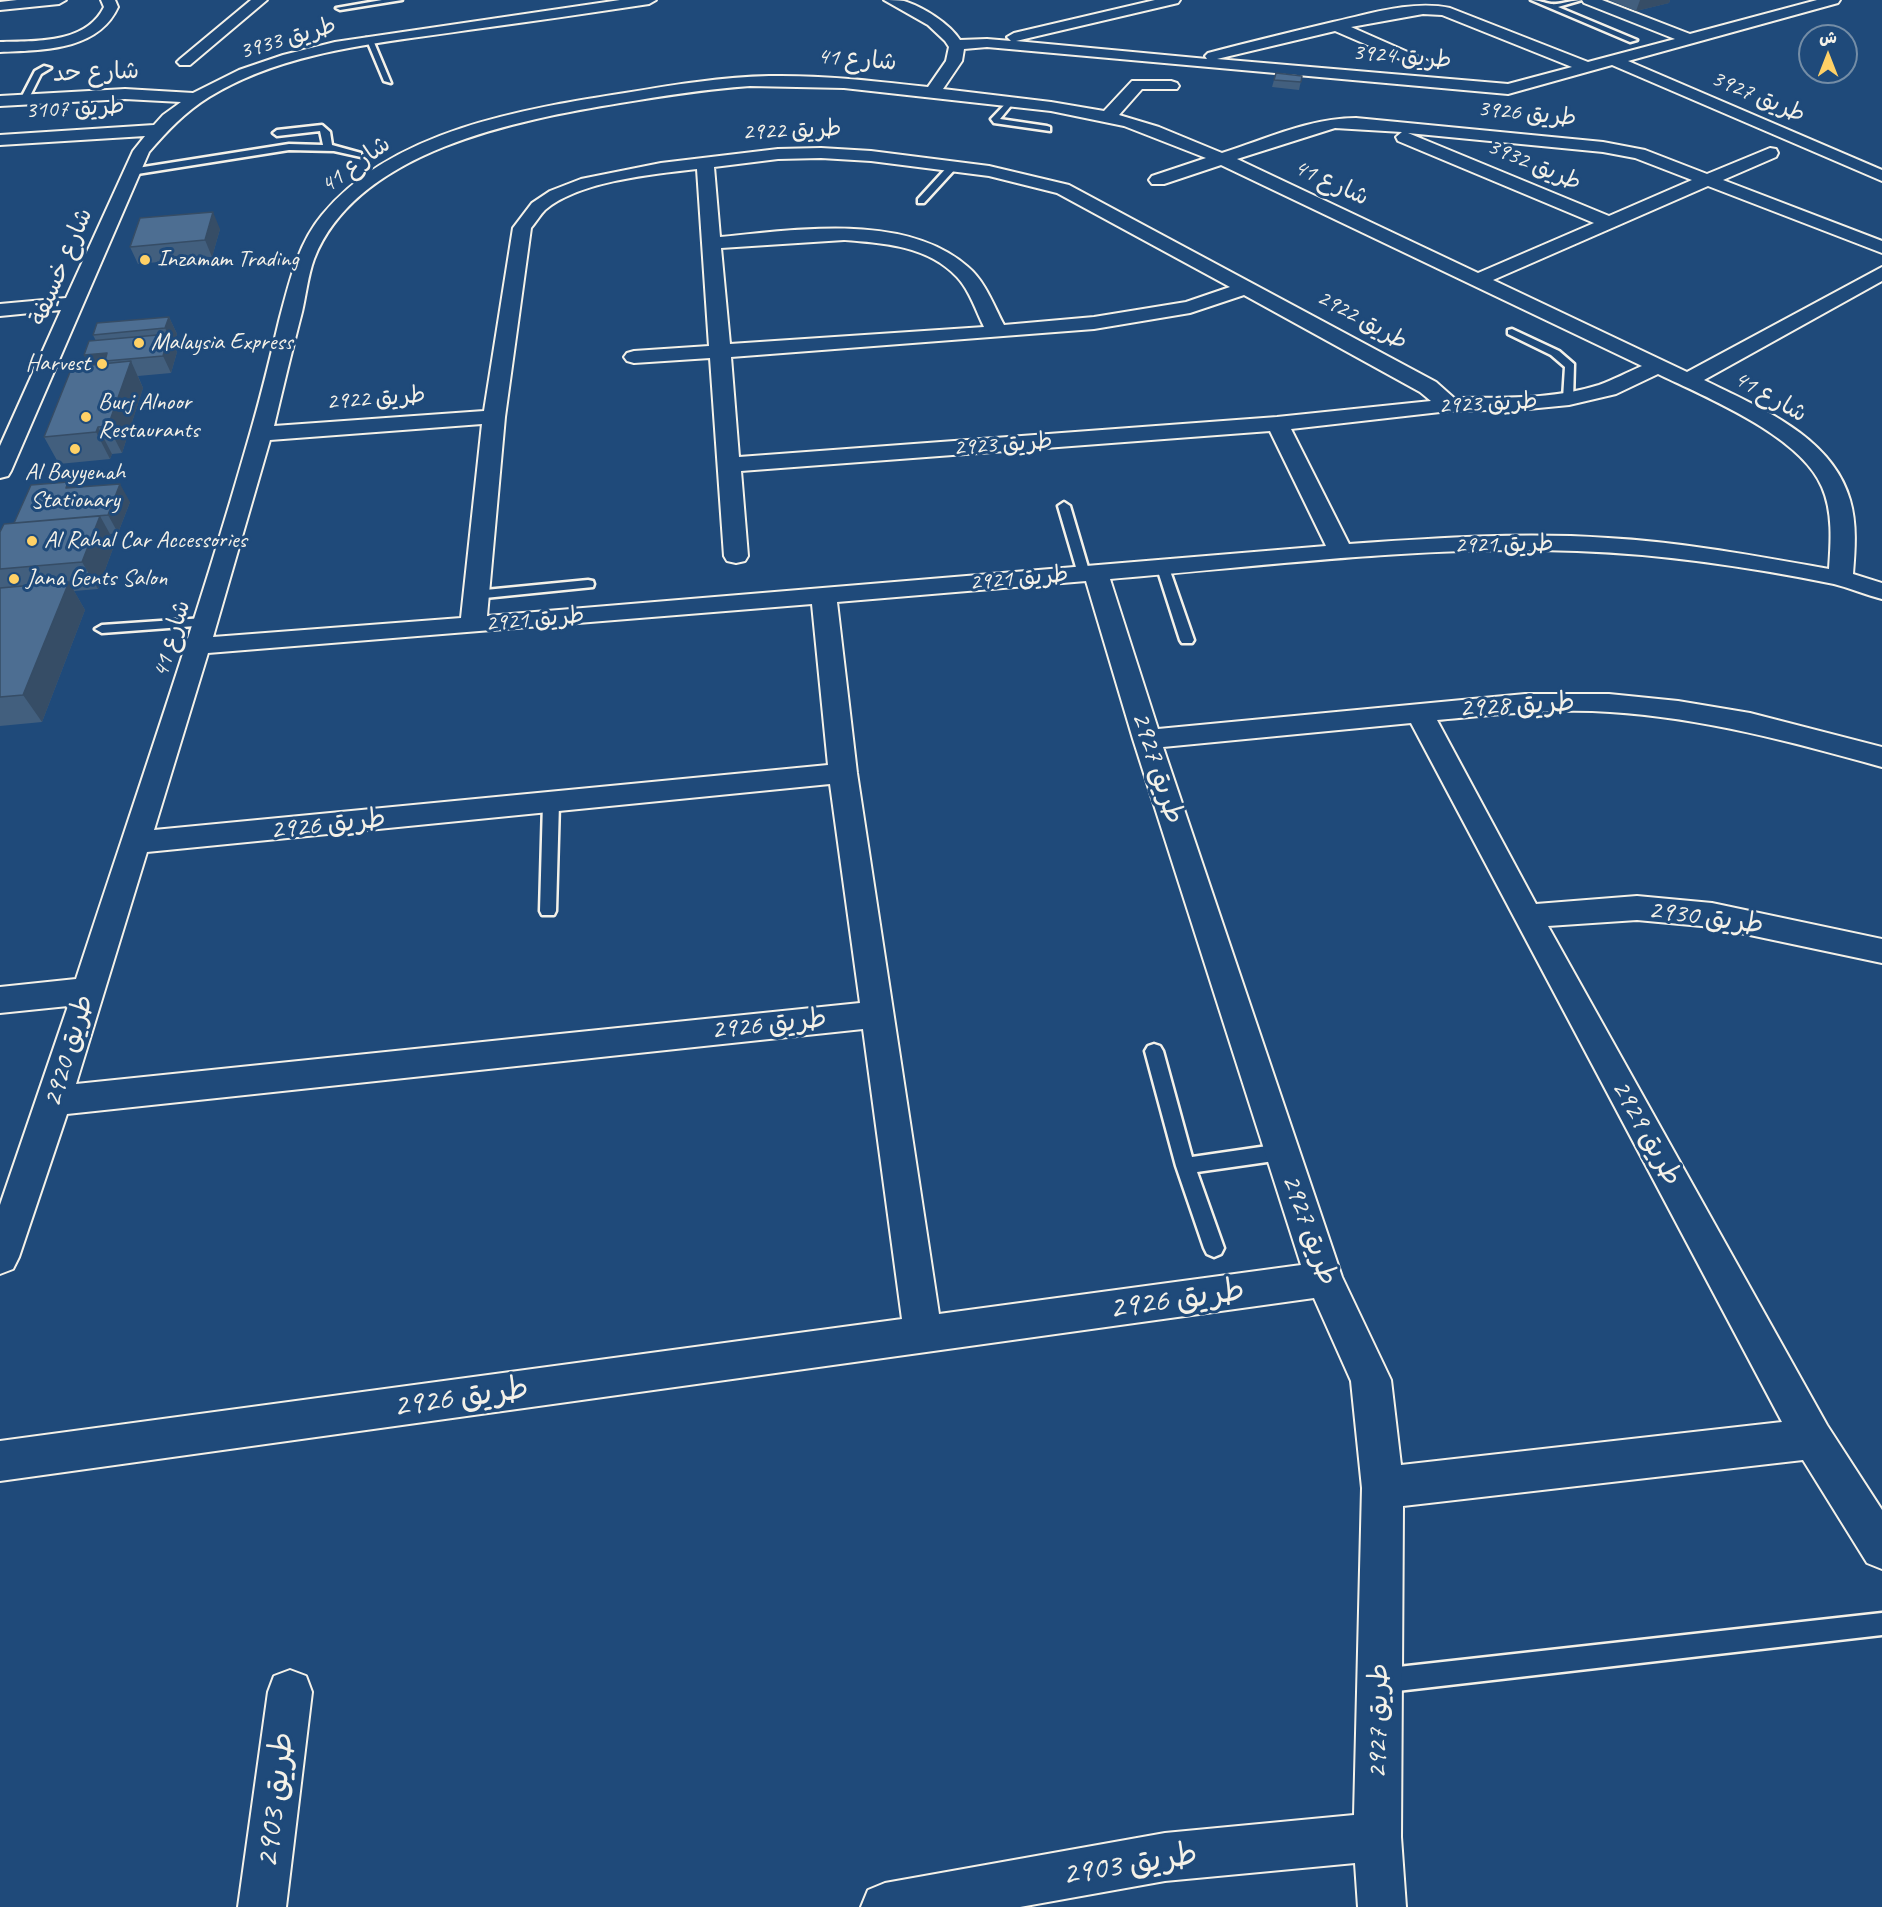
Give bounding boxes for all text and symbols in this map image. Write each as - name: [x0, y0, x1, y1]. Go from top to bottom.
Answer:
- street label: طريق 3933: [236, 11, 340, 67]
- north arrow: [1798, 24, 1858, 84]
- text: ش: [1819, 28, 1837, 48]
- street label: طريق 3924: [1351, 38, 1453, 76]
- street label: شارع 41: [816, 42, 898, 78]
- street label: شارع حد: [52, 57, 140, 89]
- street label: طريق 3927: [1707, 64, 1809, 130]
- street label: طريق 3107: [25, 92, 125, 126]
- street label: طريق 3926: [1476, 94, 1578, 134]
- street label: طريق 2922: [742, 115, 842, 147]
- street label: شارع 41: [315, 130, 397, 200]
- street label: طريق 3932: [1483, 132, 1585, 198]
- street label: شارع 41: [1289, 153, 1373, 213]
- street label: شارع خسيفة: [24, 204, 100, 330]
- place label: Inzamam Trading: [157, 246, 299, 274]
- marker: Inzamam Trading: [138, 253, 152, 267]
- street label: طريق 2922: [1312, 283, 1412, 357]
- place label: Malaysia Express: [151, 329, 293, 357]
- marker: Malaysia Express: [132, 336, 146, 350]
- place label: Harvest: [25, 350, 90, 378]
- marker: Harvest: [95, 357, 109, 371]
- street label: شارع 41: [1728, 365, 1812, 429]
- street label: طريق 2922: [325, 381, 427, 417]
- street label: طريق 2923: [1438, 387, 1538, 421]
- place label: Burj Alnoor Restaurants: [98, 389, 199, 445]
- marker: Burj Alnoor Restaurants: [79, 410, 93, 424]
- street label: طريق 2923: [952, 427, 1054, 463]
- marker: Al Bayyenah Stationary: [68, 442, 82, 456]
- place label: Al Bayyenah Stationary: [25, 459, 125, 515]
- place label: Al Rahal Car Accessories: [44, 527, 247, 555]
- street label: طريق 2921: [1454, 530, 1554, 560]
- marker: Al Rahal Car Accessories: [25, 534, 39, 548]
- street label: طريق 2921: [968, 560, 1070, 598]
- place label: Jana Gents Salon: [26, 565, 167, 593]
- marker: Jana Gents Salon: [7, 572, 21, 586]
- street label: شارع 41: [147, 597, 197, 681]
- street label: طريق 2921: [484, 601, 586, 639]
- street label: طريق 2928: [1458, 686, 1576, 726]
- street label: طريق 2927: [1123, 708, 1191, 828]
- street label: طريق 2926: [269, 802, 387, 848]
- street label: طريق 2930: [1646, 893, 1766, 943]
- street label: طريق 2920: [36, 991, 102, 1111]
- street label: طريق 2926: [710, 1002, 828, 1048]
- street label: طريق 2929: [1603, 1074, 1689, 1192]
- street label: طريق 2927: [1273, 1170, 1345, 1290]
- street label: طريق 2926: [1107, 1271, 1247, 1329]
- street label: طريق 2926: [391, 1369, 531, 1427]
- street label: طريق 2927: [1361, 1663, 1397, 1779]
- street label: طريق 2903: [248, 1730, 304, 1870]
- street label: طريق 2903: [1059, 1835, 1201, 1895]

